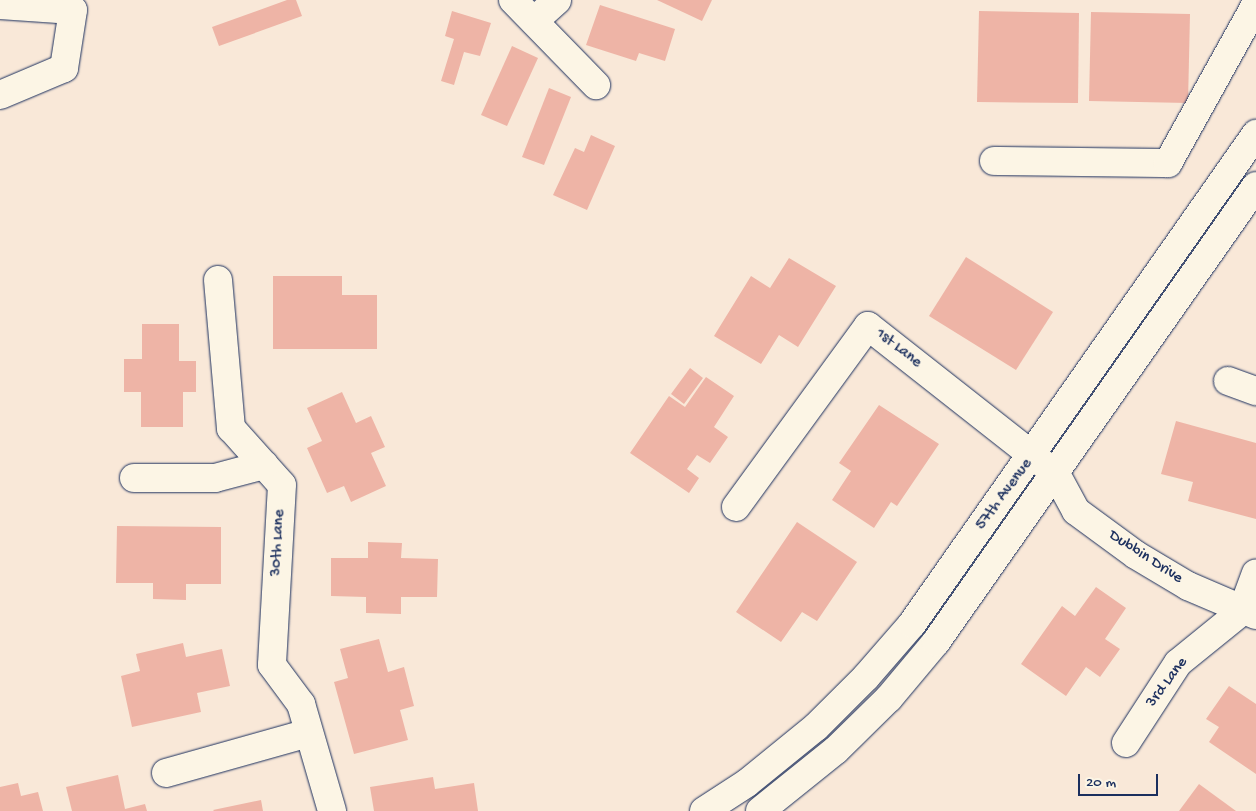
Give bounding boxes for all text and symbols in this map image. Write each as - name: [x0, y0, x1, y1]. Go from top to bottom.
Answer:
- street label: 1st Lane: [871, 325, 925, 373]
- street label: 57th Avenue: [973, 455, 1037, 535]
- street label: 30th Lane: [268, 509, 290, 577]
- street label: Dubbin Drive: [1104, 527, 1186, 589]
- street label: 3rd Lane: [1143, 654, 1193, 712]
- scale bar: [1081, 764, 1161, 796]
- text: 20 m: [1086, 774, 1116, 792]

